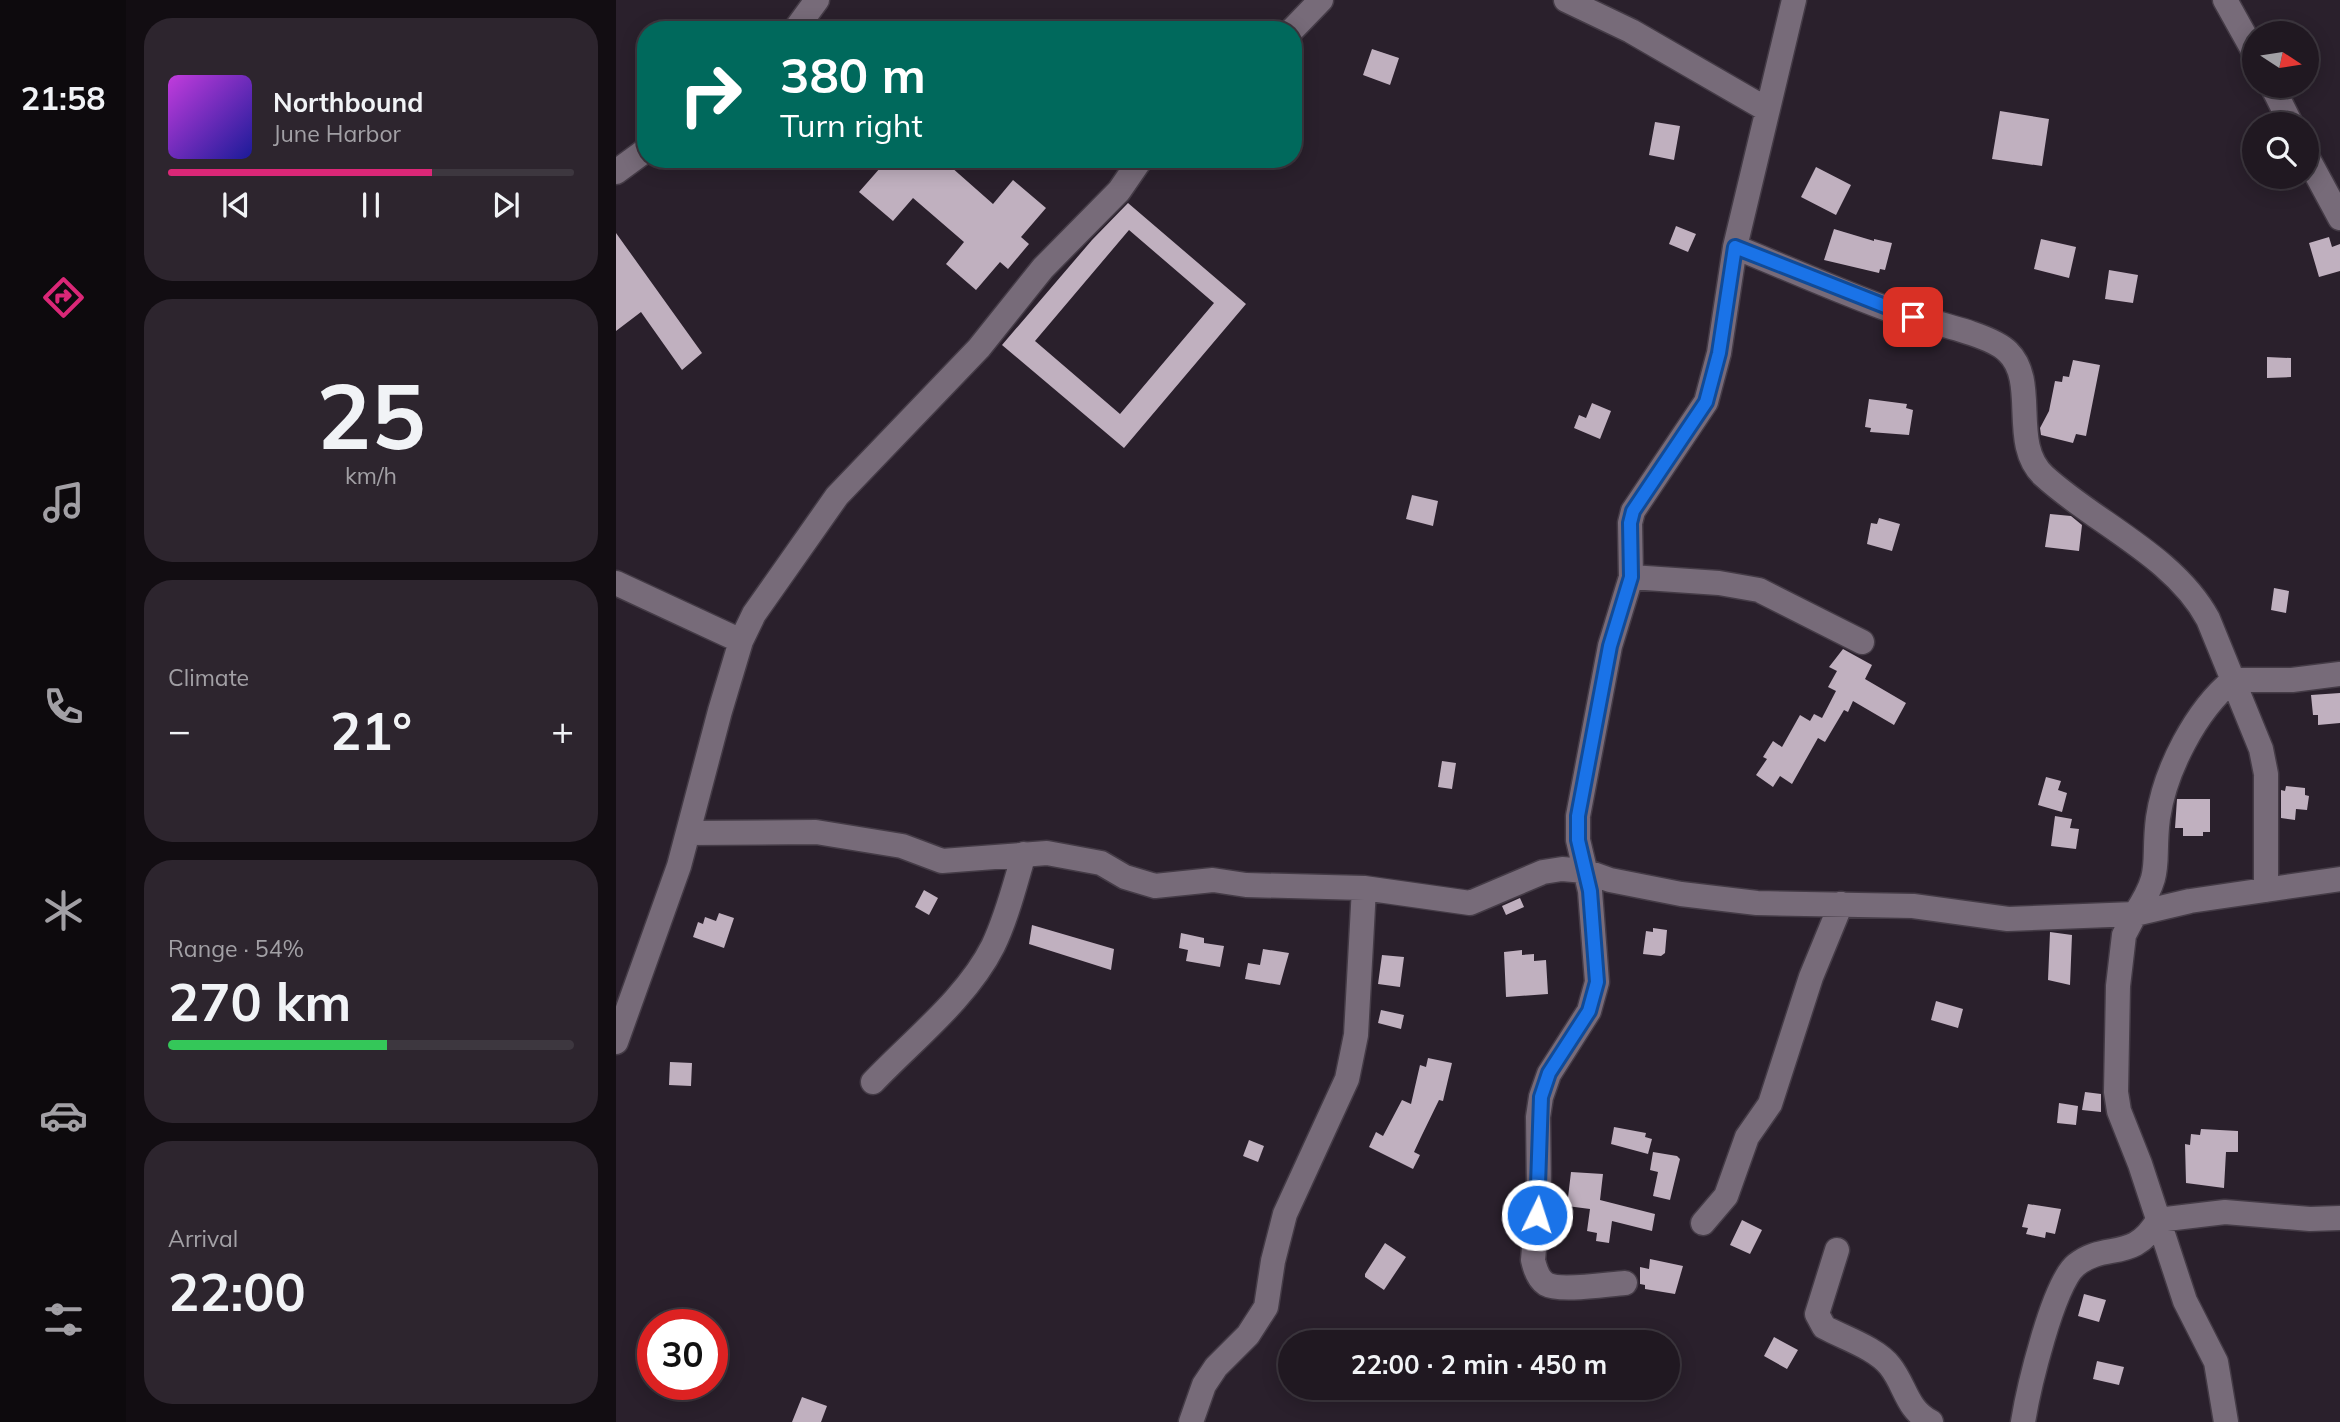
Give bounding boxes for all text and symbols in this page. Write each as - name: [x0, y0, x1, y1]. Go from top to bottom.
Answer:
- north arrow: [2242, 21, 2319, 98]
- map controls: [2242, 21, 2319, 189]
- text: 380 m: [780, 44, 926, 105]
- icon: right: [665, 49, 756, 140]
- text: 21:58: [21, 78, 105, 118]
- text: Northbound: [273, 86, 423, 119]
- text: Turn right: [780, 105, 923, 145]
- button: search: [2242, 112, 2319, 189]
- text: June Harbor: [273, 119, 401, 148]
- icon: previous: [217, 186, 255, 224]
- icon: pause: [352, 186, 390, 224]
- icon: next: [487, 186, 525, 224]
- icon: directions: [39, 273, 88, 322]
- pin: [1883, 287, 1943, 347]
- icon: arrive: [1894, 298, 1932, 336]
- text: 25: [316, 358, 426, 472]
- text: km/h: [345, 461, 397, 490]
- icon: music: [39, 478, 88, 527]
- text: Climate: [168, 663, 249, 692]
- icon: phone: [39, 682, 88, 731]
- text: 21°: [330, 698, 412, 763]
- text: −: [168, 706, 191, 754]
- text: +: [551, 706, 574, 754]
- icon: climate: [39, 886, 88, 935]
- text: Range · 54%: [168, 934, 304, 963]
- text: 270 km: [168, 969, 351, 1034]
- icon: car: [39, 1091, 88, 1140]
- position arrow: [1500, 1178, 1574, 1252]
- text: Arrival: [168, 1224, 238, 1253]
- text: 22:00: [168, 1259, 306, 1324]
- icon: filters: [39, 1295, 88, 1344]
- speed limit sign: 30: [637, 1309, 728, 1400]
- text: 22:00 · 2 min · 450 m: [1351, 1348, 1607, 1381]

